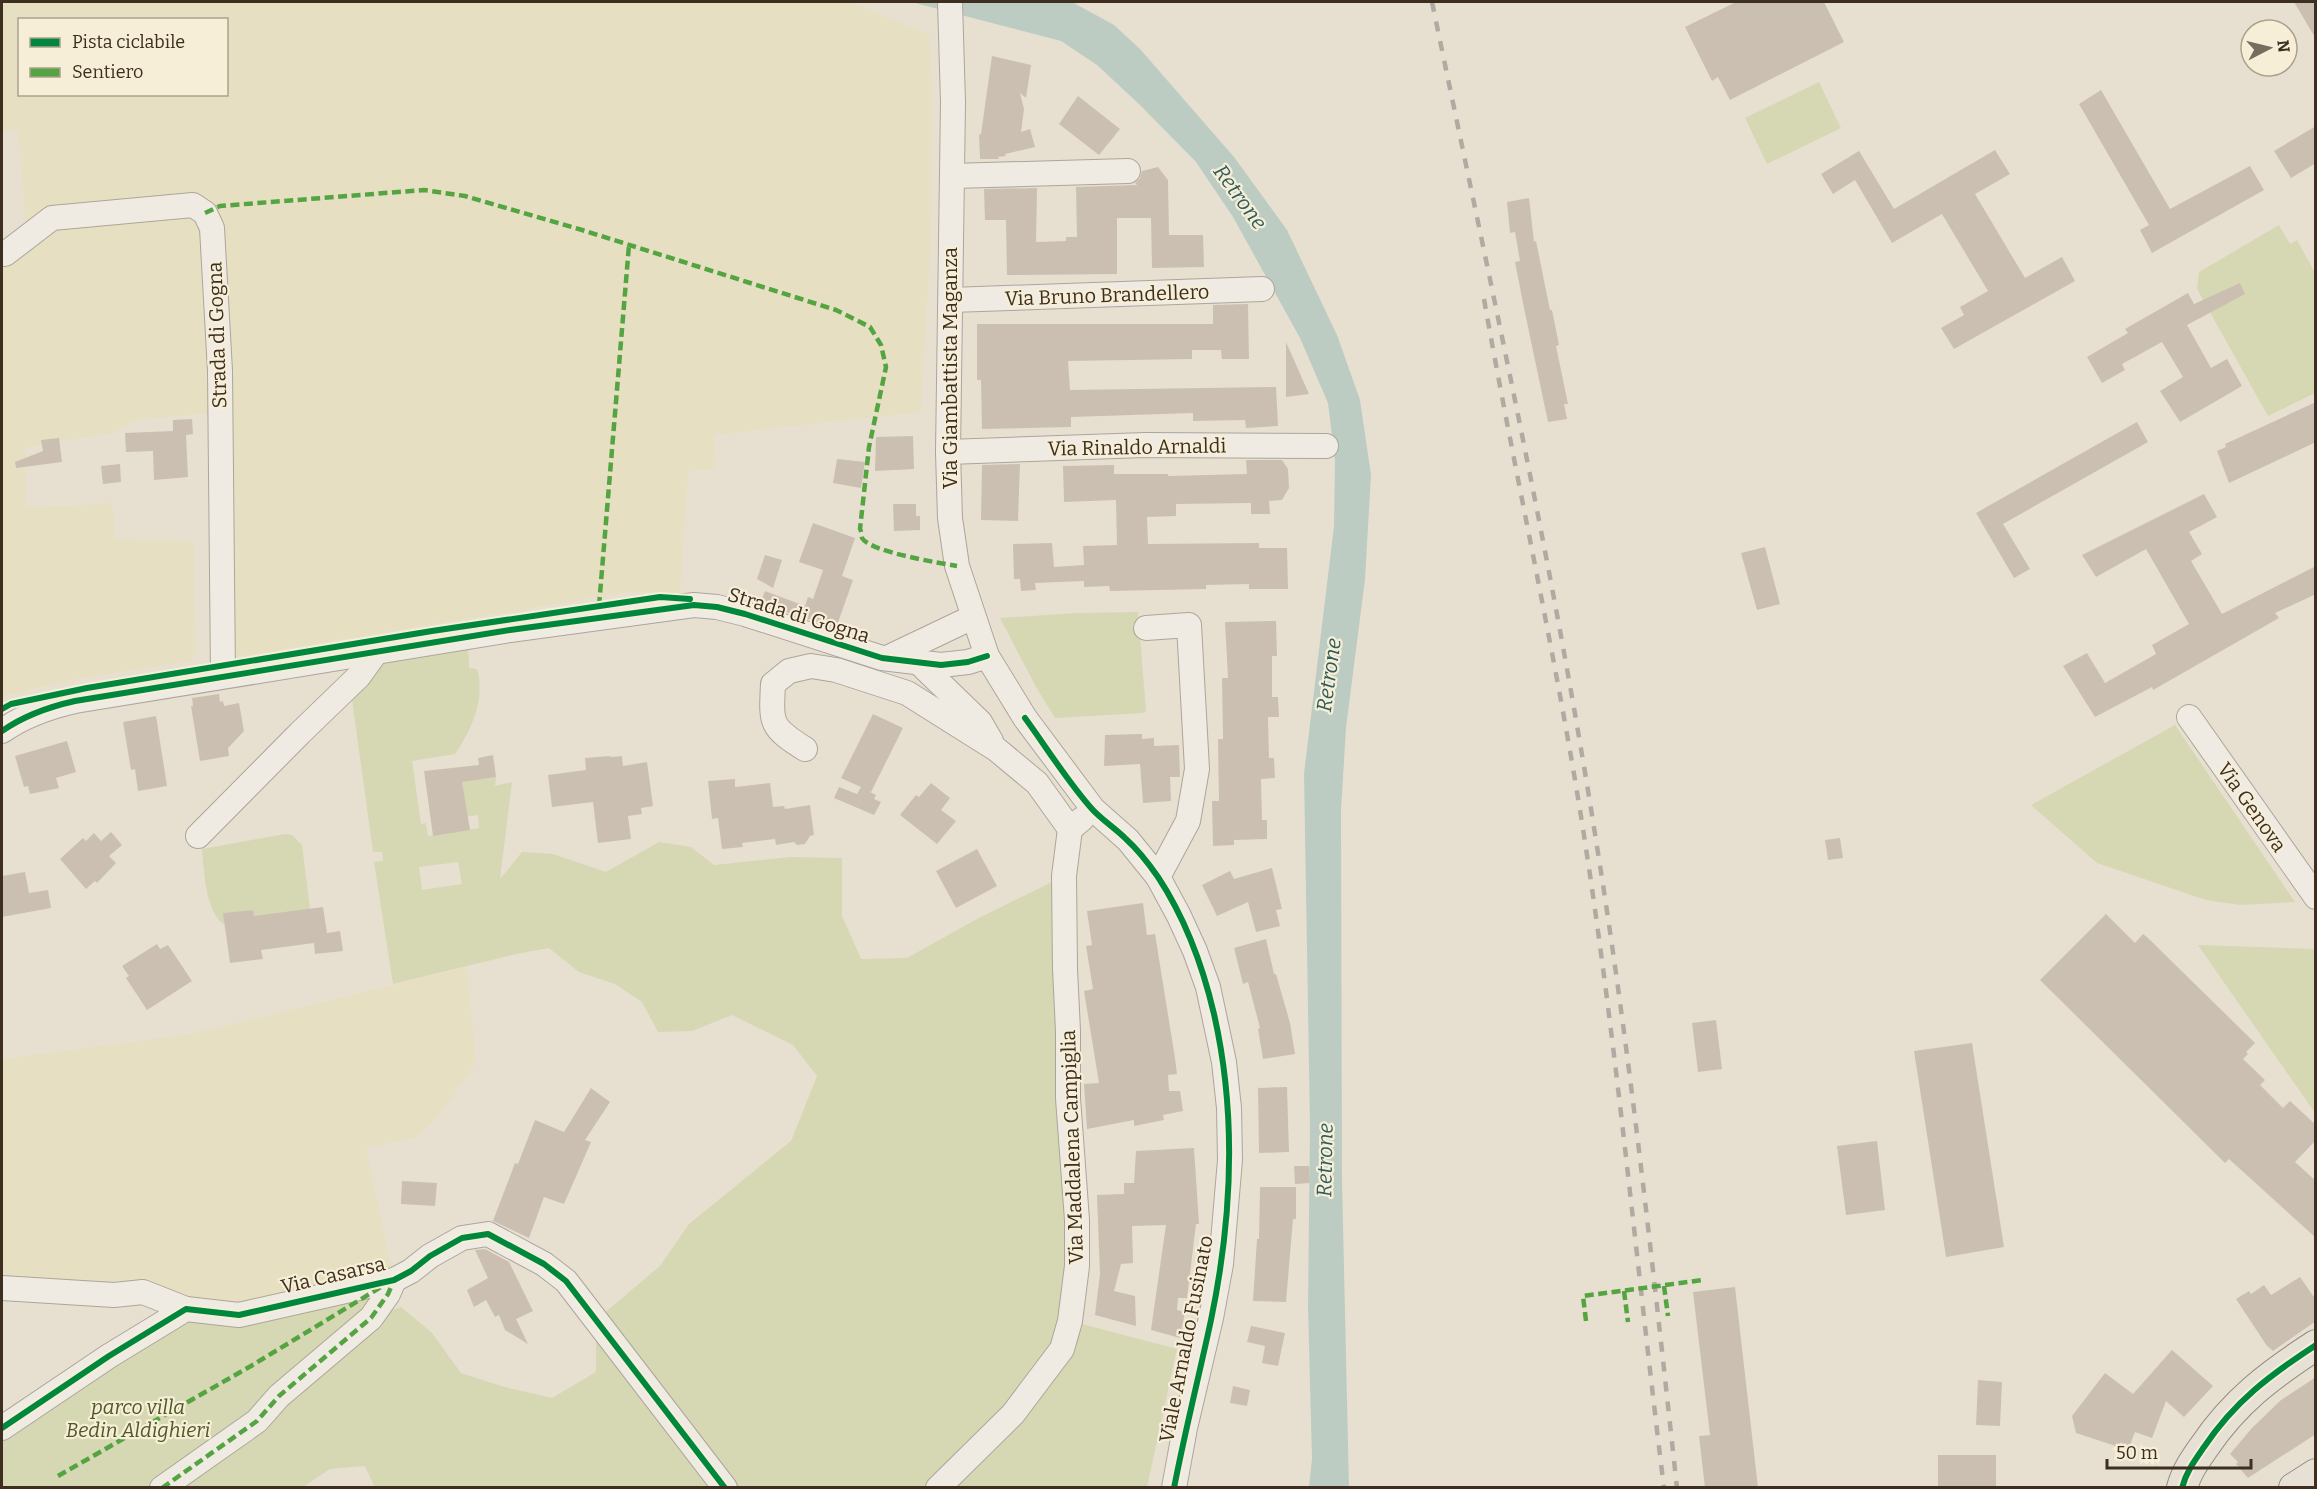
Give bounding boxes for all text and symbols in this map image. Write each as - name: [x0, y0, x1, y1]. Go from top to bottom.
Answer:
- legend: [18, 18, 228, 96]
- north arrow: [2239, 18, 2299, 78]
- text: Pista ciclabile: [72, 31, 185, 53]
- text: N: [2273, 39, 2294, 54]
- text: Sentiero: [72, 61, 143, 83]
- water label: Retrone: [1208, 159, 1273, 235]
- street label: Via Giambattista Maganza: [938, 247, 962, 489]
- street label: Strada di Gogna: [202, 261, 232, 409]
- street label: Via Bruno Brandellero: [1004, 279, 1210, 311]
- street label: Via Rinaldo Arnaldi: [1047, 433, 1227, 461]
- street label: Strada di Gogna: [725, 582, 873, 648]
- water label: Retrone: [1311, 636, 1347, 714]
- street label: Via Genova: [2212, 757, 2292, 857]
- street label: Via Maddalena Campiglia: [1056, 1029, 1088, 1265]
- water label: Retrone: [1311, 1122, 1339, 1197]
- street label: Viale Arnaldo Fusinato: [1154, 1233, 1218, 1445]
- street label: Via Casarsa: [278, 1251, 388, 1299]
- park label: parco villa Bedin Aldighieri: [66, 1395, 211, 1442]
- scale bar: [2107, 1432, 2251, 1470]
- text: 50 m: [2116, 1442, 2158, 1464]

